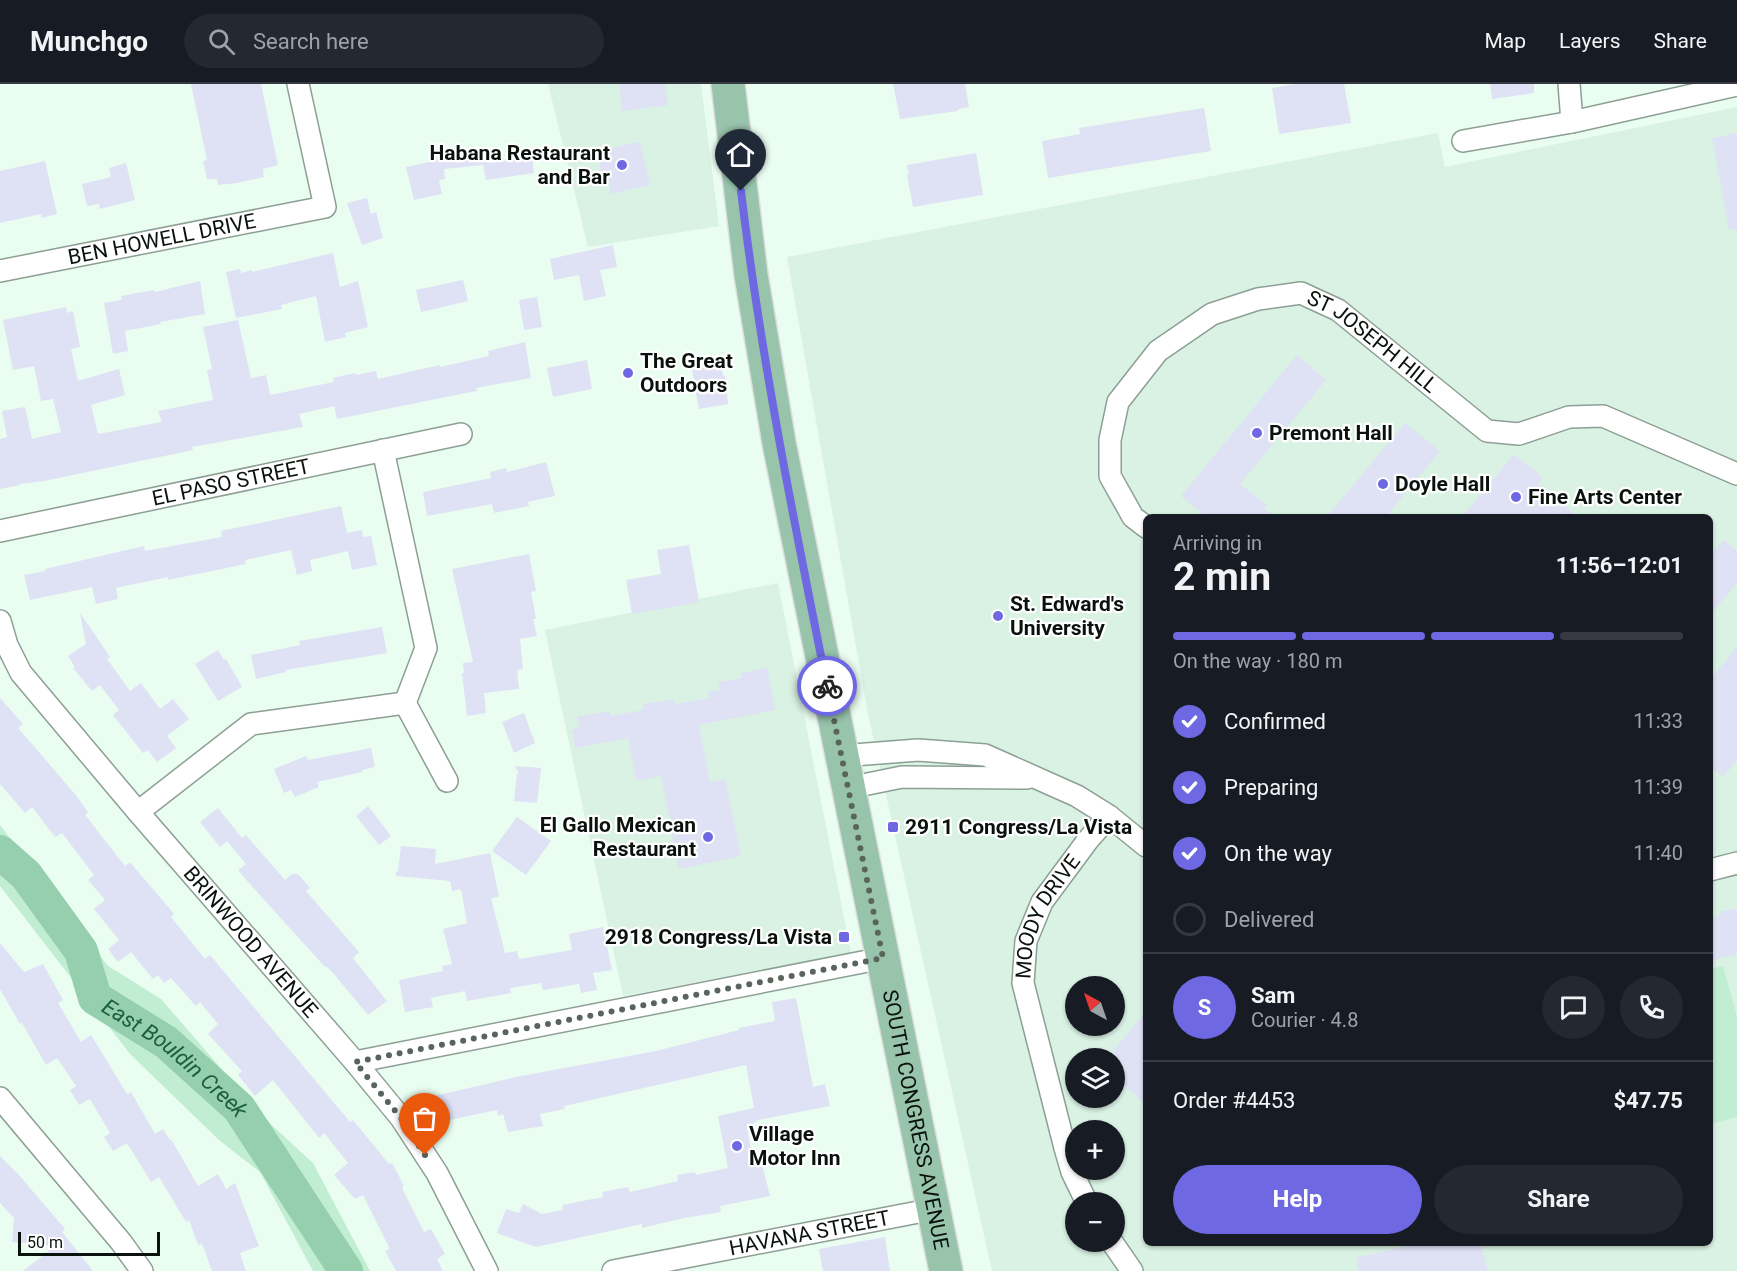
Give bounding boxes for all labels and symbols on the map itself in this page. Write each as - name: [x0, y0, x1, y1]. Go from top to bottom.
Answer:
- pin: [715, 129, 766, 191]
- place label: Habana Restaurant and Bar: [430, 141, 610, 189]
- marker: Habana Restaurant and Bar: [615, 158, 629, 172]
- street label: BEN HOWELL DRIVE: [66, 209, 258, 269]
- street label: ST JOSEPH HILL: [1303, 286, 1442, 398]
- place label: The Great Outdoors: [640, 349, 733, 397]
- marker: The Great Outdoors: [621, 366, 635, 380]
- place label: Premont Hall: [1269, 421, 1393, 445]
- marker: Premont Hall: [1250, 426, 1264, 440]
- street label: EL PASO STREET: [150, 454, 313, 511]
- place label: Doyle Hall: [1395, 472, 1490, 496]
- marker: Doyle Hall: [1376, 477, 1390, 491]
- place label: Fine Arts Center: [1528, 485, 1682, 509]
- marker: Fine Arts Center: [1509, 490, 1523, 504]
- place label: St. Edward's University: [1010, 592, 1124, 640]
- marker: St. Edward's University: [991, 609, 1005, 623]
- courier: [797, 656, 857, 716]
- place label: El Gallo Mexican Restaurant: [540, 813, 696, 861]
- place label: 2911 Congress/La Vista: [905, 815, 1132, 839]
- marker: 2911 Congress/La Vista: [886, 820, 900, 834]
- marker: El Gallo Mexican Restaurant: [701, 830, 715, 844]
- street label: MOODY DRIVE: [1011, 850, 1085, 980]
- street label: BRINWOOD AVENUE: [179, 862, 323, 1022]
- place label: 2918 Congress/La Vista: [605, 925, 832, 949]
- marker: 2918 Congress/La Vista: [837, 930, 851, 944]
- north arrow: [1065, 976, 1125, 1036]
- street label: SOUTH CONGRESS AVENUE: [878, 988, 953, 1252]
- water label: East Bouldin Creek: [98, 993, 254, 1122]
- pin: [399, 1093, 450, 1155]
- place label: Village Motor Inn: [749, 1122, 841, 1170]
- marker: Village Motor Inn: [730, 1139, 744, 1153]
- street label: HAVANA STREET: [727, 1206, 892, 1260]
- scale bar: [18, 1229, 160, 1256]

